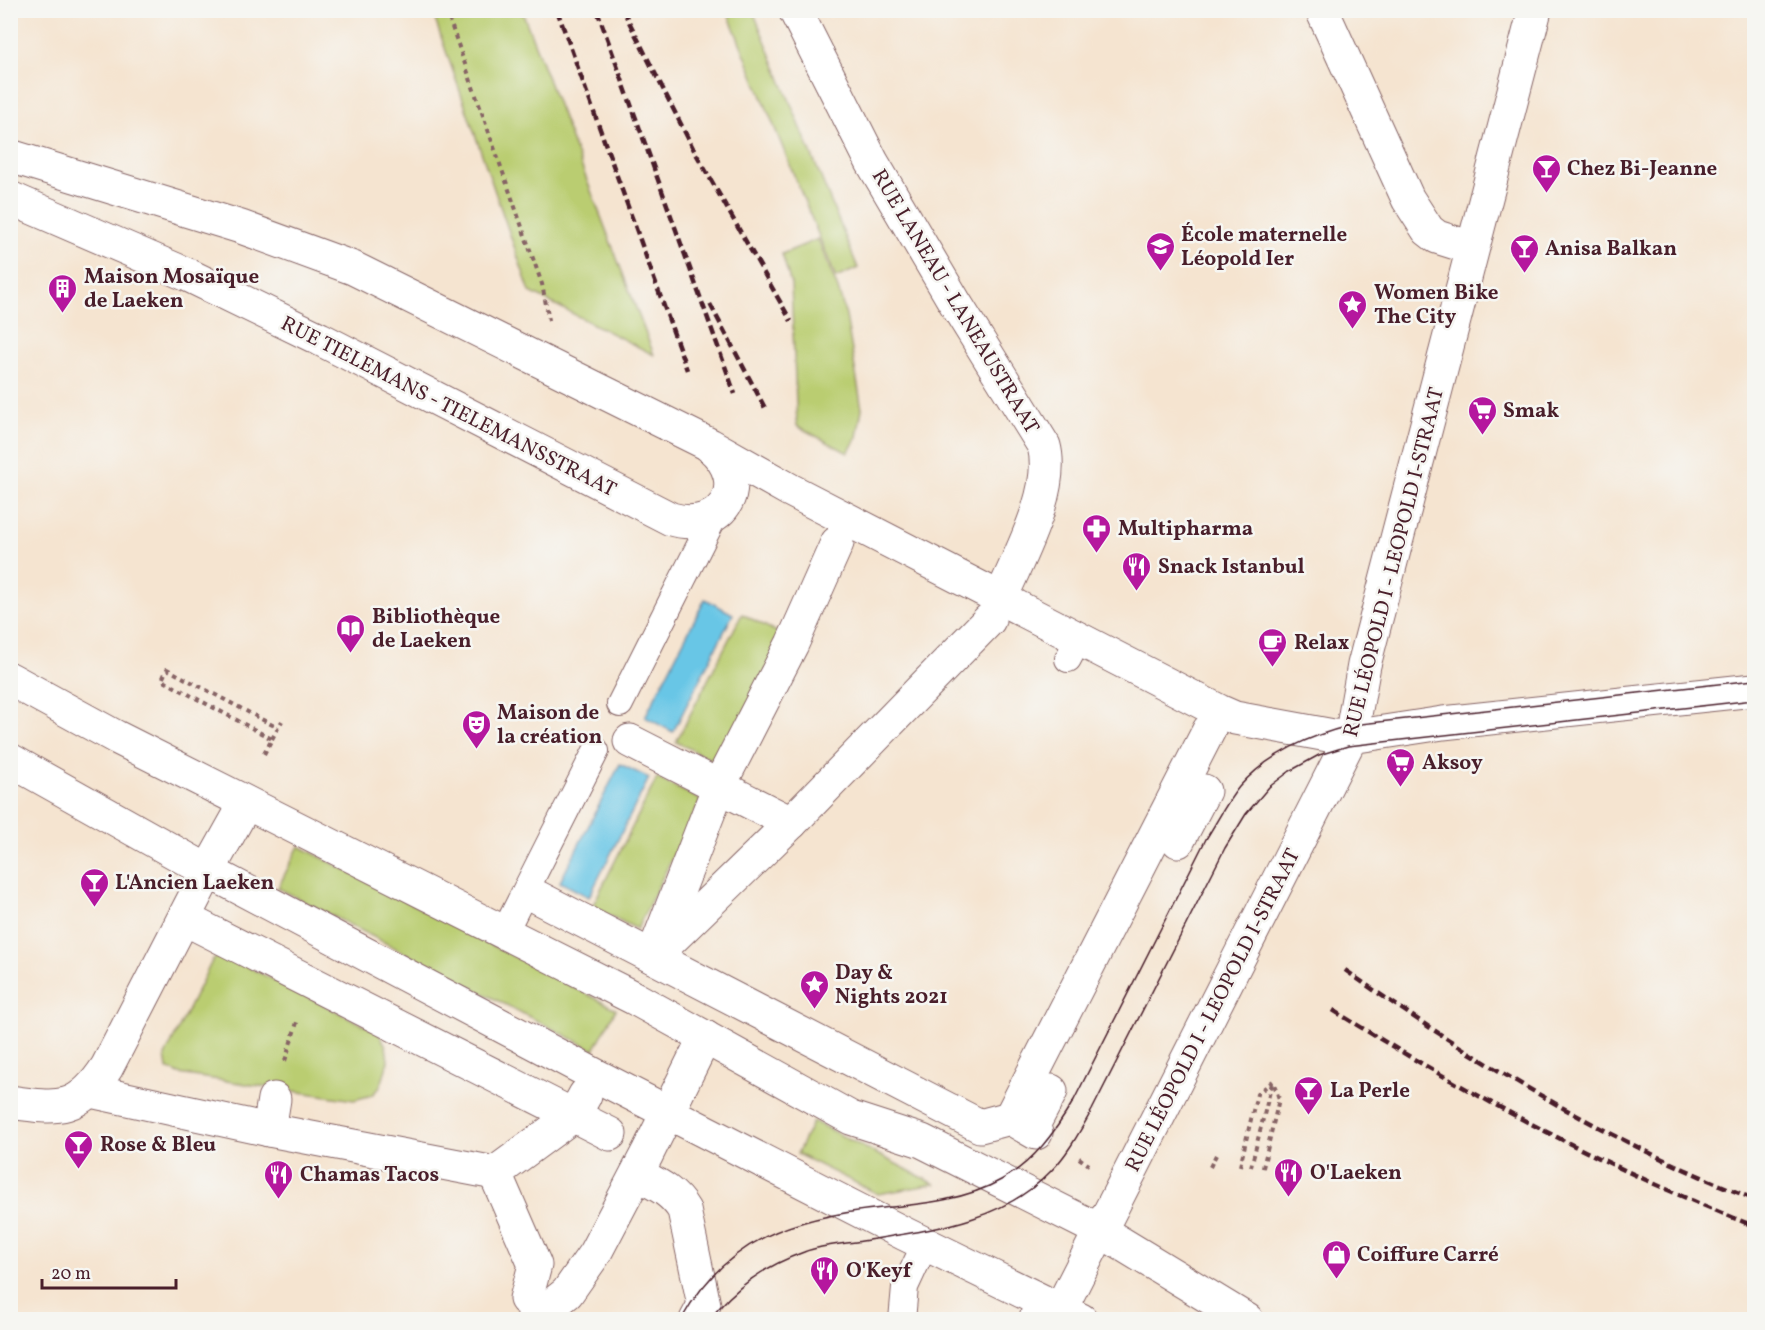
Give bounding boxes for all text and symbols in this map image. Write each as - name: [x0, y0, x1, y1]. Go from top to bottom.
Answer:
- bar icon: Chez Bi-Jeanne: [1530, 152, 1562, 194]
- place label: Chez Bi-Jeanne: [1567, 155, 1717, 184]
- street label: RUE LANEAU - LANEAUSTRAAT: [864, 164, 1046, 440]
- place label: École maternelle Léopold Ier: [1181, 221, 1347, 274]
- school or university icon: École maternelle Léopold Ier: [1144, 230, 1176, 272]
- bar icon: Anisa Balkan: [1508, 232, 1540, 274]
- place label: Anisa Balkan: [1545, 235, 1677, 264]
- place label: Maison Mosaïque de Laeken: [84, 263, 259, 316]
- building icon: Maison Mosaïque de Laeken: [47, 272, 79, 314]
- place label: Women Bike The City: [1374, 279, 1499, 332]
- place icon: Women Bike The City: [1337, 288, 1369, 330]
- street label: RUE TIELEMANS - TIELEMANSSTRAAT: [276, 310, 621, 505]
- street label: RUE LÉOPOLD I - LEOPOLD I-STRAAT: [1337, 385, 1452, 740]
- supermarket icon: Smak: [1466, 394, 1498, 436]
- place label: Smak: [1503, 397, 1559, 426]
- pharmacy icon: Multipharma: [1081, 512, 1113, 554]
- place label: Multipharma: [1118, 515, 1253, 544]
- restaurant icon: Snack Istanbul: [1121, 550, 1153, 592]
- place label: Snack Istanbul: [1158, 553, 1305, 582]
- place label: Bibliothèque de Laeken: [372, 603, 500, 656]
- library icon: Bibliothèque de Laeken: [335, 612, 367, 654]
- cafe icon: Relax: [1257, 626, 1289, 668]
- place label: Relax: [1294, 629, 1350, 658]
- place label: Maison de la création: [497, 699, 602, 752]
- theatre icon: Maison de la création: [460, 708, 492, 750]
- supermarket icon: Aksoy: [1385, 746, 1417, 788]
- place label: Aksoy: [1422, 749, 1483, 778]
- street label: RUE LÉOPOLD I - LEOPOLD I-STRAAT: [1119, 844, 1308, 1177]
- bar icon: L'Ancien Laeken: [78, 866, 110, 908]
- place label: L'Ancien Laeken: [115, 869, 274, 898]
- place label: Day & Nights 2021: [835, 959, 948, 1012]
- place icon: Day & Nights 2021: [798, 968, 830, 1010]
- bar icon: La Perle: [1293, 1074, 1325, 1116]
- place label: La Perle: [1330, 1077, 1410, 1106]
- bar icon: Rose & Bleu: [63, 1128, 95, 1170]
- place label: Rose & Bleu: [100, 1131, 216, 1160]
- restaurant icon: O'Laeken: [1273, 1156, 1305, 1198]
- restaurant icon: Chamas Tacos: [263, 1158, 295, 1200]
- place label: O'Laeken: [1310, 1159, 1402, 1188]
- place label: Chamas Tacos: [300, 1161, 439, 1190]
- shop icon: Coiffure Carré: [1320, 1238, 1352, 1280]
- place label: Coiffure Carré: [1357, 1241, 1499, 1270]
- scale bar: [42, 1252, 176, 1290]
- restaurant icon: O'Keyf: [809, 1254, 841, 1296]
- place label: O'Keyf: [846, 1257, 913, 1286]
- text: 20 m: [51, 1262, 91, 1287]

